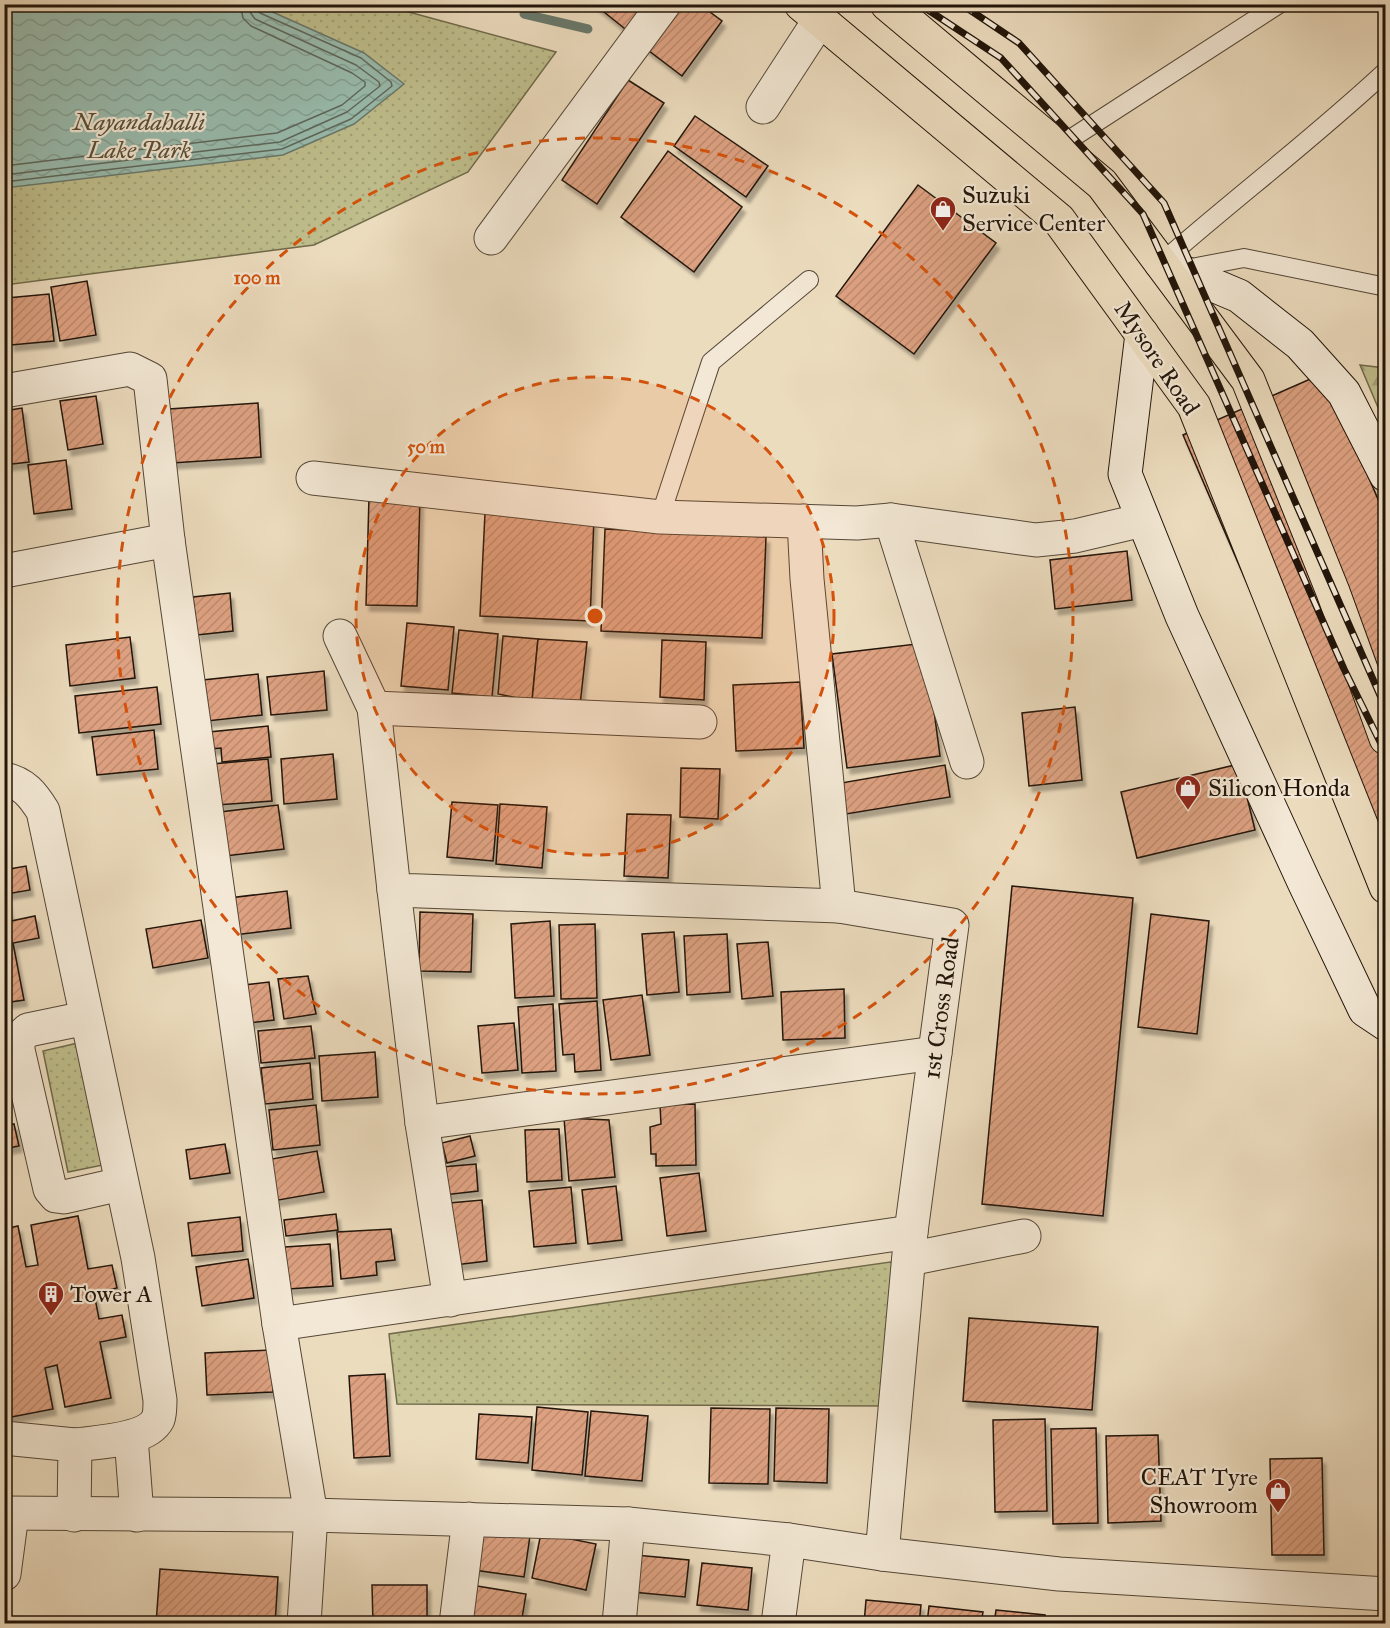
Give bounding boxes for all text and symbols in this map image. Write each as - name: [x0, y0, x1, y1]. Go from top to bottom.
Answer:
- park label: Nayandahalli Lake Park: [71, 107, 205, 165]
- place label: Suzuki Service Center: [962, 180, 1105, 238]
- shop icon: Suzuki Service Center: [928, 194, 958, 232]
- text: 100 m: [234, 267, 281, 289]
- street label: Mysore Road: [1108, 295, 1206, 421]
- text: 50 m: [407, 436, 446, 458]
- centre of rings: [585, 606, 605, 626]
- shop icon: Silicon Honda: [1173, 773, 1203, 811]
- place label: Silicon Honda: [1208, 773, 1351, 803]
- street label: 1st Cross Road: [916, 935, 966, 1081]
- building icon: Tower A: [36, 1279, 66, 1317]
- place label: Tower A: [70, 1279, 152, 1309]
- place label: CEAT Tyre Showroom: [1141, 1462, 1258, 1520]
- shop icon: CEAT Tyre Showroom: [1263, 1476, 1293, 1514]

